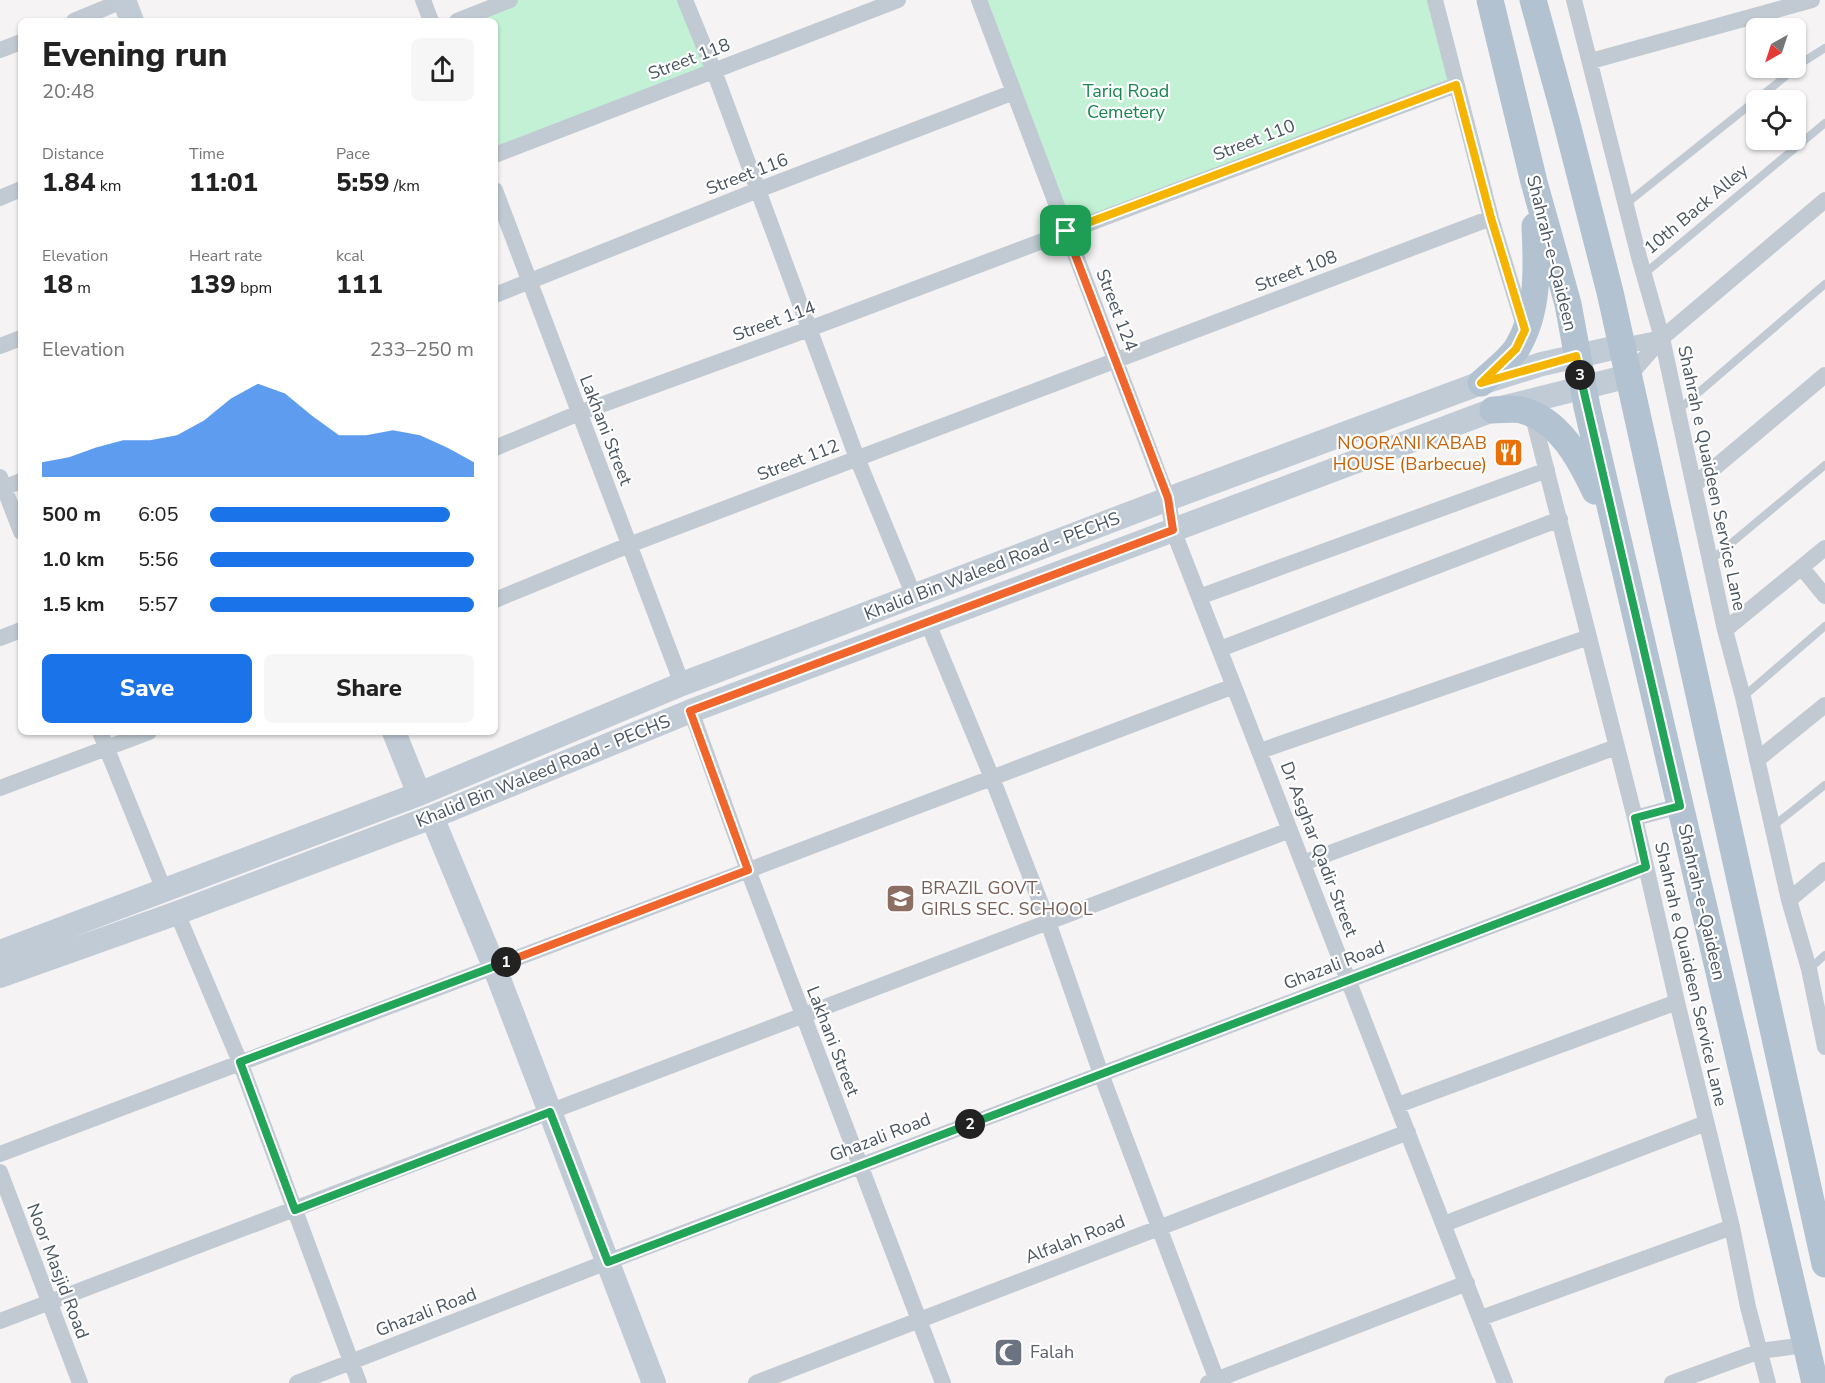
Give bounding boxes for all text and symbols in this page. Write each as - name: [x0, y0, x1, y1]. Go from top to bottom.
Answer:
- north arrow: [1746, 18, 1806, 78]
- map controls: [1746, 18, 1806, 150]
- street label: Street 118: [644, 32, 734, 86]
- text: Evening run: [42, 33, 227, 78]
- button: share: [411, 38, 474, 101]
- text: 20:48: [42, 78, 95, 105]
- park label: Tariq Road Cemetery: [1083, 79, 1169, 124]
- button: locate: [1746, 90, 1806, 150]
- street label: Street 110: [1209, 113, 1299, 167]
- text: Distance: [42, 143, 104, 165]
- text: Time: [189, 143, 225, 165]
- text: Pace: [336, 143, 370, 165]
- street label: Street 116: [702, 147, 792, 201]
- street label: 10th Back Alley: [1639, 158, 1754, 260]
- text: 1.84: [42, 165, 96, 200]
- text: 11:01: [189, 165, 258, 200]
- text: 5:59: [336, 165, 390, 200]
- street label: Shahrah-e-Qaideen: [1521, 173, 1583, 333]
- text: km: [96, 175, 121, 197]
- text: /km: [390, 175, 420, 197]
- pin: [1040, 205, 1091, 256]
- icon: arrive: [1049, 214, 1082, 247]
- street label: Street 108: [1251, 244, 1341, 298]
- text: Elevation: [42, 245, 108, 267]
- text: Heart rate: [189, 245, 262, 267]
- text: kcal: [336, 245, 364, 267]
- street label: Street 124: [1090, 265, 1144, 355]
- text: 18: [42, 267, 73, 302]
- text: 139: [189, 267, 236, 302]
- text: 111: [336, 267, 383, 302]
- text: m: [73, 277, 91, 299]
- text: bpm: [236, 277, 272, 299]
- street label: Street 114: [729, 295, 819, 347]
- text: Elevation: [42, 336, 125, 363]
- text: 233–250 m: [370, 336, 474, 363]
- street label: Shahrah e Quaideen Service Lane: [1672, 343, 1752, 613]
- pin: 3: [1565, 360, 1595, 390]
- text: 3: [1575, 364, 1585, 386]
- street label: Lakhani Street: [574, 371, 638, 489]
- place label: NOORANI KABAB HOUSE (Barbecue): [1333, 431, 1487, 476]
- street label: Street 112: [753, 433, 843, 487]
- restaurant icon: NOORANI KABAB HOUSE (Barbecue): [1492, 437, 1524, 469]
- text: 500 m: [42, 501, 101, 528]
- text: 6:05: [138, 501, 179, 528]
- street label: Khalid Bin Waleed Road - PECHS: [861, 506, 1123, 626]
- text: 1.0 km: [42, 546, 105, 573]
- text: 5:56: [138, 546, 179, 573]
- text: 1.5 km: [42, 591, 105, 618]
- text: 5:57: [138, 591, 179, 618]
- button: Save: [42, 654, 252, 723]
- button: Share: [264, 654, 474, 723]
- street label: Khalid Bin Waleed Road - PECHS: [412, 709, 674, 833]
- street label: Dr Asghar Qadir Street: [1275, 758, 1364, 941]
- street label: Shahrah-e-Qaideen: [1672, 821, 1732, 983]
- street label: Shahrah e Quaideen Service Lane: [1649, 839, 1733, 1109]
- place label: BRAZIL GOVT. GIRLS SEC. SCHOOL: [921, 876, 1093, 921]
- school or university icon: BRAZIL GOVT. GIRLS SEC. SCHOOL: [884, 882, 916, 914]
- street label: Ghazali Road: [1280, 935, 1388, 995]
- pin: 1: [491, 947, 521, 977]
- text: 1: [501, 951, 511, 973]
- street label: Lakhani Street: [801, 982, 865, 1100]
- street label: Ghazali Road: [826, 1107, 934, 1167]
- pin: 2: [955, 1109, 985, 1139]
- text: 2: [965, 1113, 975, 1135]
- street label: Noor Masjid Road: [21, 1200, 95, 1342]
- street label: Alfalah Road: [1022, 1209, 1128, 1269]
- street label: Ghazali Road: [372, 1282, 480, 1342]
- mosque icon: Falah: [993, 1336, 1025, 1368]
- place label: Falah: [1030, 1340, 1074, 1364]

